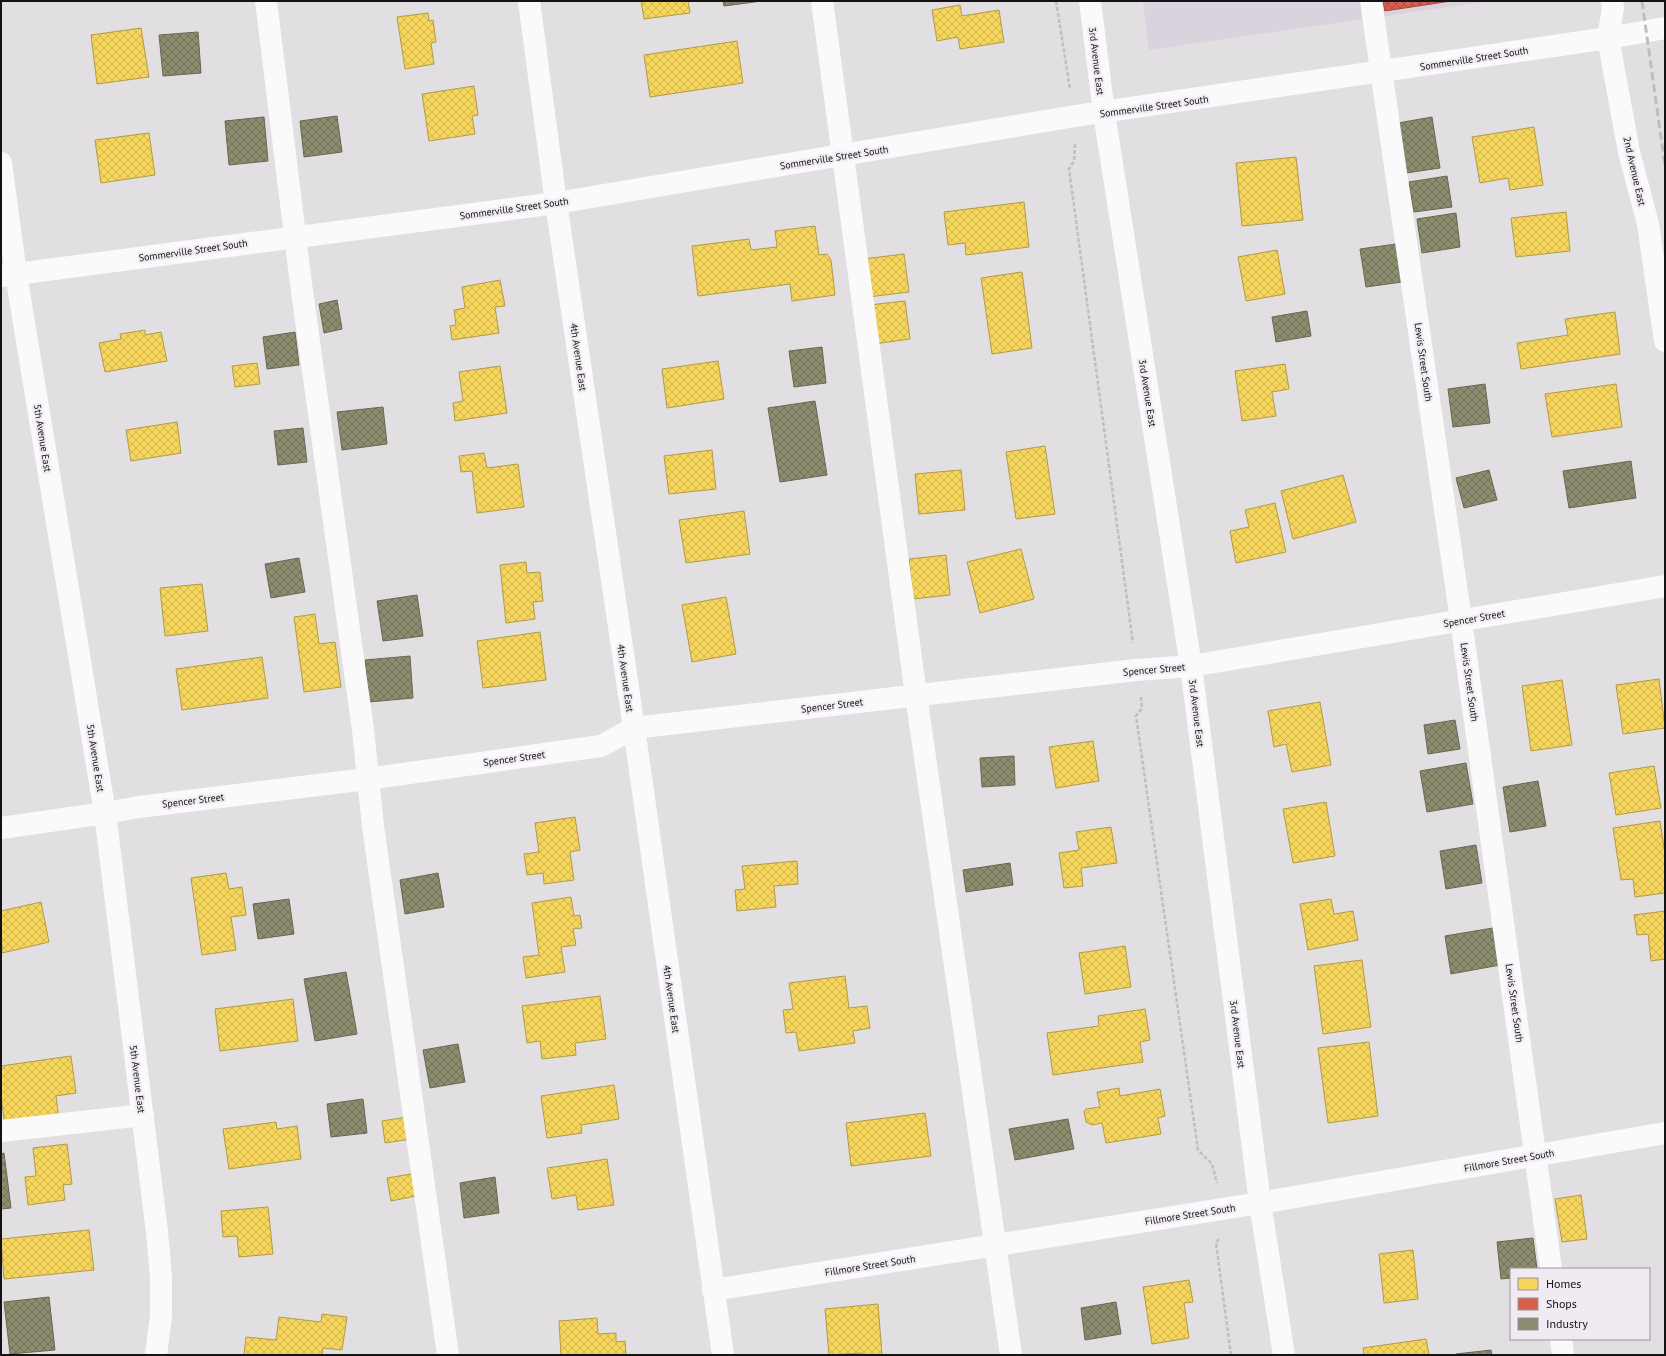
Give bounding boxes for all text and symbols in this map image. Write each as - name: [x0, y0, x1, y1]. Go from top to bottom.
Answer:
- street label: 3rd Avenue East: [1086, 26, 1107, 96]
- street label: Sommerville Street South: [1419, 43, 1529, 73]
- street label: Sommerville Street South: [1099, 92, 1209, 121]
- street label: 2nd Avenue East: [1620, 135, 1649, 207]
- street label: Sommerville Street South: [779, 142, 889, 172]
- street label: Sommerville Street South: [459, 194, 569, 223]
- street label: Sommerville Street South: [138, 236, 248, 265]
- street label: 4th Avenue East: [567, 322, 590, 392]
- street label: Lewis Street South: [1412, 322, 1435, 402]
- street label: 3rd Avenue East: [1136, 358, 1159, 428]
- street label: 5th Avenue East: [31, 403, 54, 474]
- street label: Spencer Street: [1442, 607, 1506, 630]
- street label: Lewis Street South: [1458, 642, 1481, 722]
- street label: 4th Avenue East: [614, 643, 637, 713]
- street label: Spencer Street: [1122, 660, 1186, 679]
- street label: 3rd Avenue East: [1186, 678, 1207, 748]
- street label: Spencer Street: [800, 695, 864, 716]
- street label: 5th Avenue East: [84, 723, 107, 794]
- street label: Spencer Street: [482, 748, 546, 769]
- street label: Spencer Street: [161, 790, 225, 811]
- street label: Lewis Street South: [1503, 963, 1526, 1043]
- street label: 4th Avenue East: [660, 964, 683, 1034]
- street label: 3rd Avenue East: [1227, 999, 1248, 1069]
- street label: 5th Avenue East: [127, 1044, 148, 1114]
- street label: Fillmore Street South: [1463, 1146, 1555, 1175]
- street label: Fillmore Street South: [1144, 1201, 1236, 1228]
- street label: Fillmore Street South: [824, 1252, 916, 1279]
- legend: [1510, 1268, 1650, 1340]
- text: Homes: [1546, 1276, 1581, 1291]
- text: Shops: [1546, 1296, 1577, 1311]
- text: Industry: [1546, 1316, 1588, 1331]

